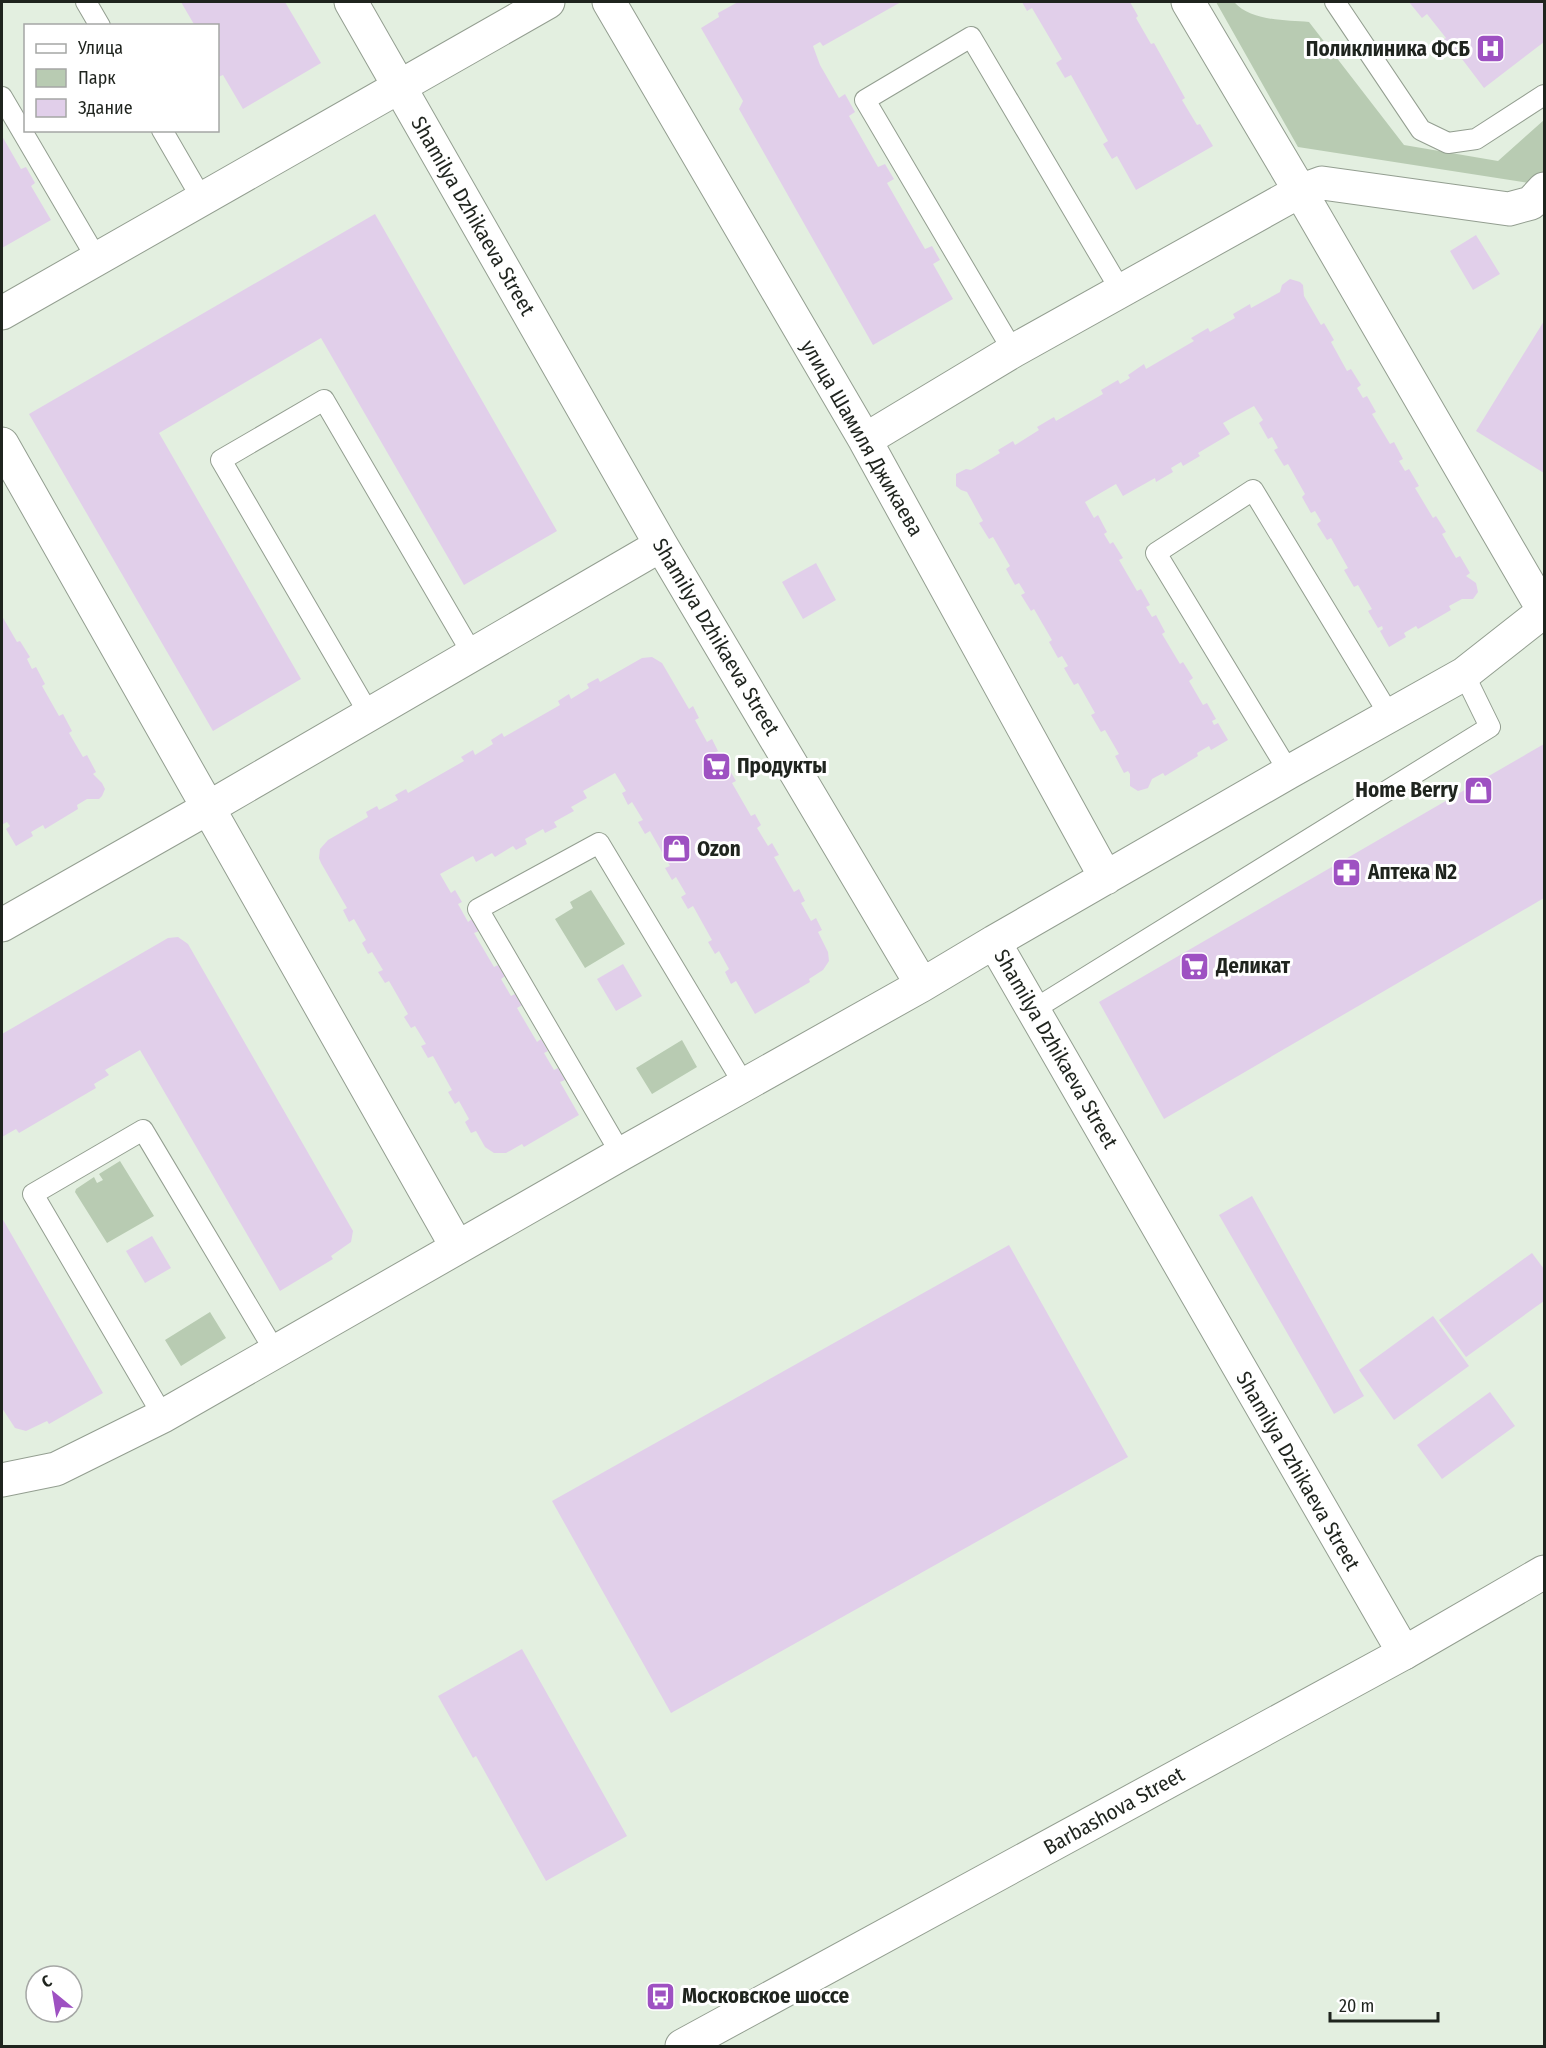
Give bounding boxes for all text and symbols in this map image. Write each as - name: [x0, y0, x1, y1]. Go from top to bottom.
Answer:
- legend: [24, 24, 219, 132]
- hospital icon: Поликлиника ФСБ: [1475, 33, 1507, 65]
- place label: Поликлиника ФСБ: [1306, 36, 1471, 62]
- text: Улица: [77, 37, 123, 59]
- text: Парк: [78, 67, 116, 89]
- text: Здание: [78, 97, 133, 119]
- street label: Shamilya Dzhikaeva Street: [405, 112, 541, 320]
- street label: улица Шамиля Джикаева: [795, 335, 929, 541]
- street label: Shamilya Dzhikaeva Street: [647, 534, 785, 740]
- supermarket icon: Продукты: [700, 750, 732, 782]
- place label: Продукты: [737, 753, 827, 779]
- shop icon: Home Berry: [1463, 774, 1495, 806]
- place label: Home Berry: [1355, 777, 1459, 803]
- shop icon: Ozon: [660, 833, 692, 865]
- place label: Ozon: [697, 836, 741, 862]
- pharmacy icon: Аптека N2: [1331, 856, 1363, 888]
- place label: Аптека N2: [1367, 859, 1457, 885]
- street label: Shamilya Dzhikaeva Street: [988, 945, 1124, 1153]
- supermarket icon: Деликат: [1179, 950, 1211, 982]
- place label: Деликат: [1215, 953, 1291, 979]
- street label: Shamilya Dzhikaeva Street: [1230, 1367, 1366, 1575]
- street label: Barbashova Street: [1039, 1761, 1189, 1860]
- north arrow: [24, 1964, 84, 2024]
- text: С: [38, 1971, 56, 1992]
- bus stop icon: Московское шоссе: [645, 1980, 677, 2012]
- place label: Московское шоссе: [682, 1983, 850, 2009]
- scale bar: [1330, 1985, 1438, 2023]
- text: 20 m: [1339, 1995, 1374, 2017]

